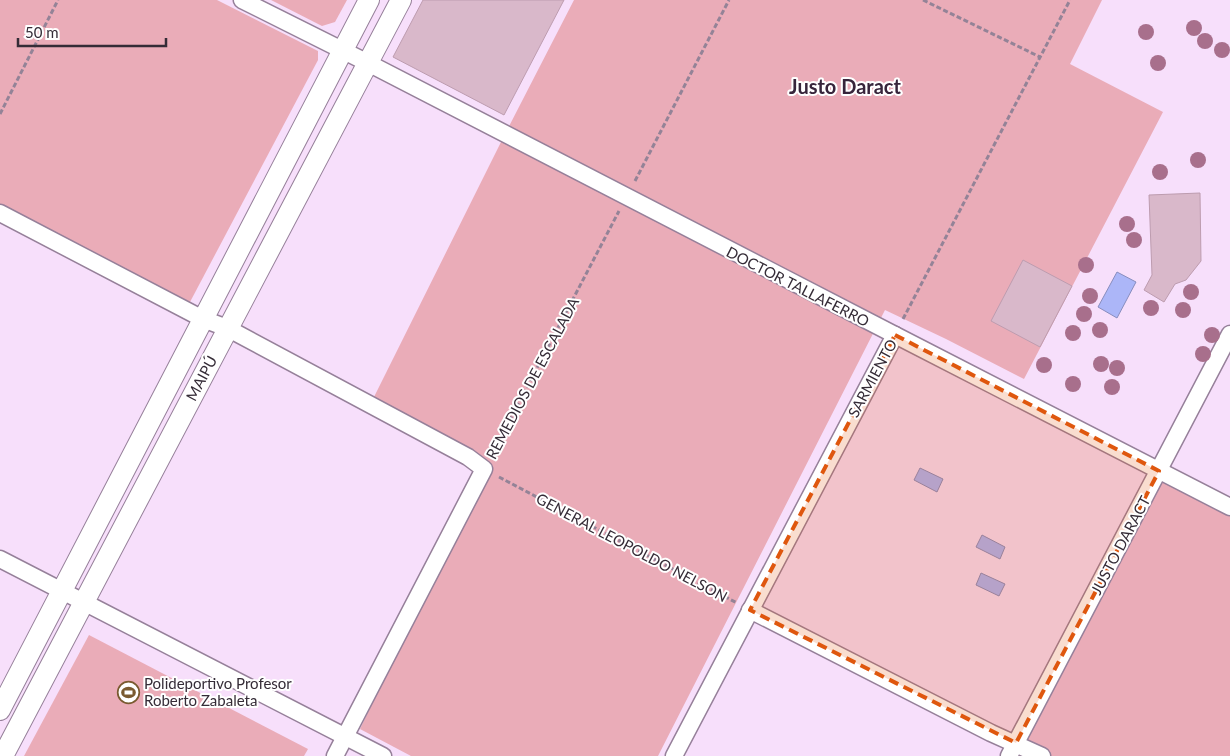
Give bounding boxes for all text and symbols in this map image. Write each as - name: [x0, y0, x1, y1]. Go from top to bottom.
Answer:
- scale bar: [18, 15, 165, 47]
- text: 50 m: [25, 23, 59, 41]
- district label: Justo Daract: [789, 74, 901, 98]
- street label: DOCTOR TALLAFERRO: [724, 242, 872, 330]
- street label: REMEDIOS DE ESCALADA: [482, 293, 583, 462]
- street label: SARMIENTO: [844, 336, 900, 420]
- street label: MAIPÚ: [182, 352, 220, 404]
- street label: GENERAL LEOPOLDO NELSON: [533, 489, 731, 605]
- street label: JUSTO DARACT: [1086, 492, 1154, 597]
- place label: Polideportivo Profesor Roberto Zabaleta: [144, 674, 292, 709]
- sports icon: Polideportivo Profesor Roberto Zabaleta: [116, 680, 140, 704]

